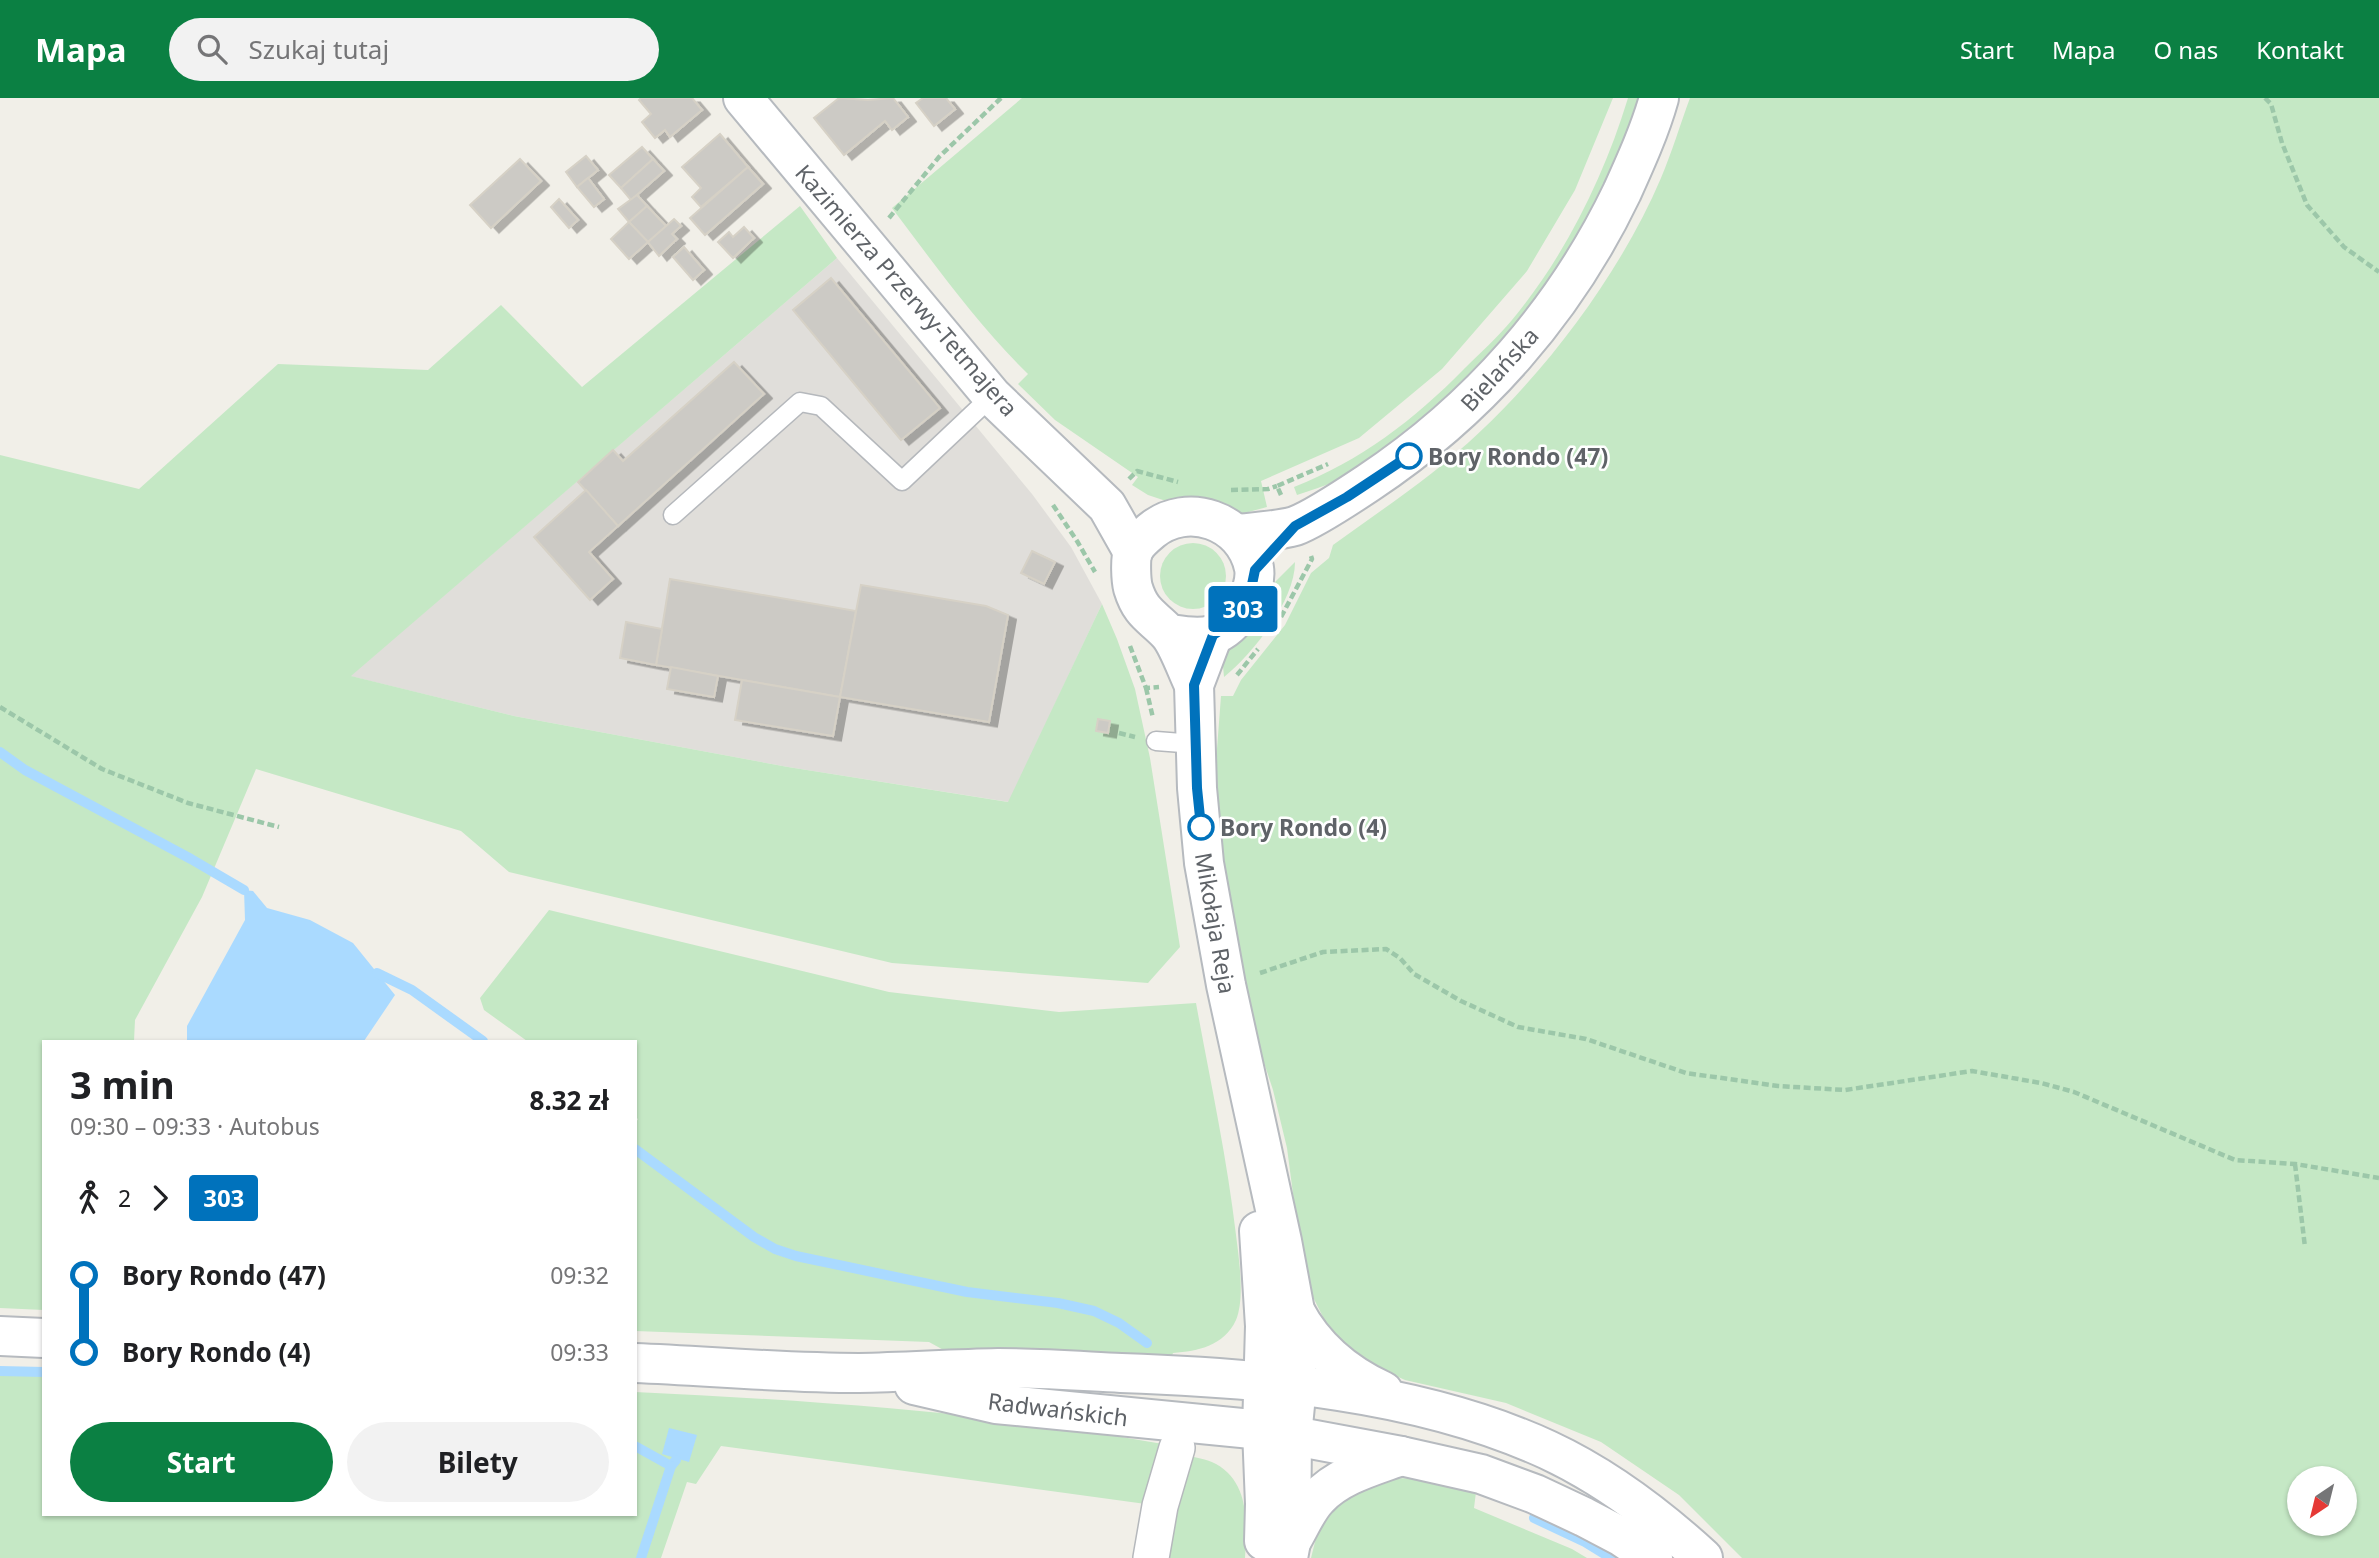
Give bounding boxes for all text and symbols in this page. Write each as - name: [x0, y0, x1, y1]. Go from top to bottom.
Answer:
- search box: [169, 18, 659, 81]
- text: Mapa: [35, 27, 127, 72]
- icon: search: [193, 30, 231, 68]
- text: Szukaj tutaj: [249, 31, 389, 67]
- text: Start: [1960, 33, 2014, 66]
- text: Mapa: [2052, 33, 2115, 66]
- text: O nas: [2153, 33, 2218, 66]
- text: Kontakt: [2256, 33, 2344, 66]
- street label: Kazimierza Przerwy-Tetmajera: [789, 157, 1025, 423]
- street label: Bielańska: [1453, 320, 1545, 418]
- place label: Bory Rondo (47): [1428, 440, 1608, 472]
- marker: Bory Rondo (47): [1396, 443, 1422, 469]
- line badge: 303: [1203, 586, 1283, 632]
- text: 303: [1222, 592, 1264, 625]
- place label: Bory Rondo (4): [1220, 811, 1387, 843]
- marker: Bory Rondo (4): [1188, 814, 1214, 840]
- street label: Mikołaja Reja: [1188, 850, 1244, 996]
- text: 3 min: [70, 1058, 175, 1110]
- text: 8.32 zł: [530, 1082, 609, 1118]
- text: 09:30 – 09:33 · Autobus: [70, 1110, 320, 1142]
- icon: walk: [70, 1179, 108, 1217]
- icon: forward: [141, 1179, 179, 1217]
- text: 303: [203, 1181, 244, 1214]
- text: 2: [118, 1182, 131, 1214]
- text: Bory Rondo (47): [122, 1257, 326, 1293]
- text: 09:32: [550, 1259, 609, 1291]
- text: Bory Rondo (4): [122, 1334, 311, 1370]
- text: 09:33: [550, 1336, 609, 1368]
- street label: Radwańskich: [986, 1385, 1130, 1433]
- button: Start: [70, 1422, 333, 1502]
- button: Bilety: [347, 1422, 609, 1502]
- north arrow: [2287, 1466, 2357, 1536]
- map controls: [2287, 1466, 2357, 1536]

